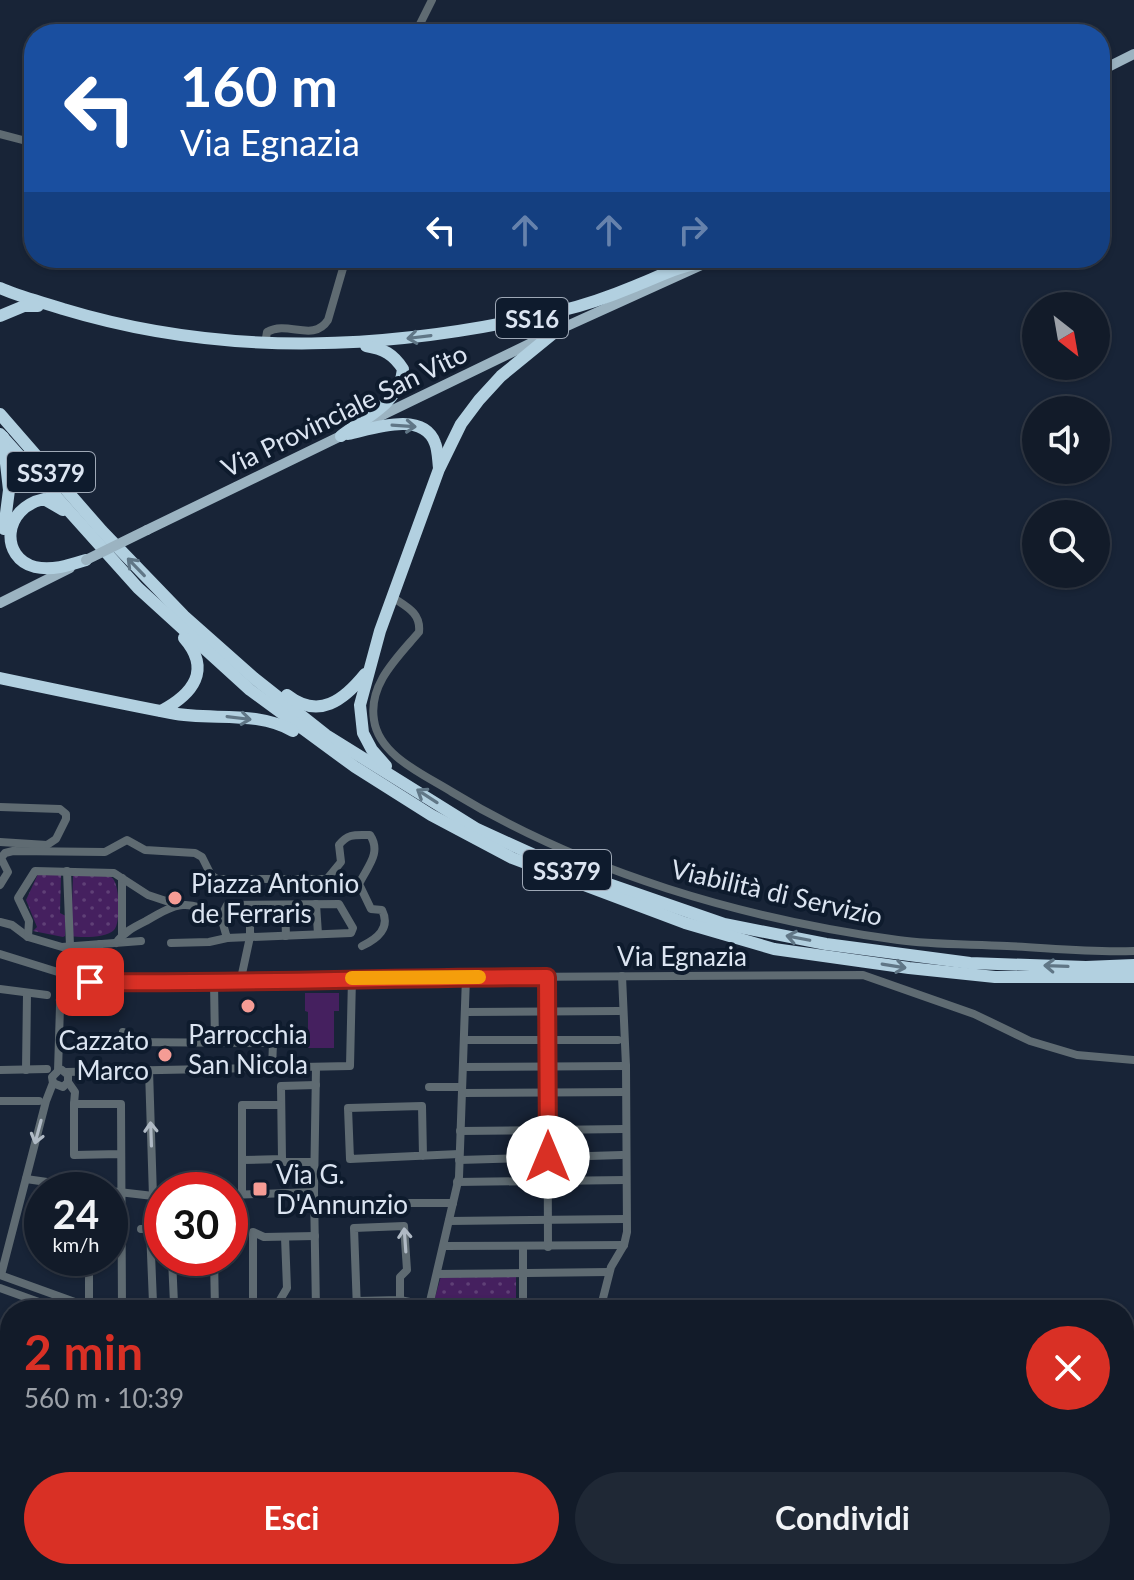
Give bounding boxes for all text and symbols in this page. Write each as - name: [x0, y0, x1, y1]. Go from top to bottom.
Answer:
- text: 160 m: [180, 52, 338, 119]
- icon: left: [48, 56, 152, 160]
- text: Via Egnazia: [180, 120, 360, 164]
- icon: left: [419, 208, 463, 252]
- icon: ahead: [503, 208, 547, 252]
- icon: ahead: [587, 208, 631, 252]
- icon: right: [671, 208, 715, 252]
- north arrow: [1022, 292, 1110, 380]
- map controls: [1022, 292, 1110, 588]
- road number: SS16: [496, 298, 568, 338]
- one-way arrow: [406, 329, 433, 344]
- street label: Via Provinciale San Vito: [216, 337, 472, 483]
- button: sound: [1022, 396, 1110, 484]
- one-way arrow: [391, 419, 417, 434]
- road number: SS379: [7, 452, 95, 492]
- button: search: [1022, 500, 1110, 588]
- one-way arrow: [128, 557, 146, 577]
- one-way arrow: [225, 710, 252, 725]
- one-way arrow: [416, 788, 438, 805]
- road number: SS379: [523, 850, 611, 890]
- street label: Viabilità di Servizio: [668, 852, 886, 932]
- place label: Piazza Antonio de Ferraris: [191, 867, 359, 929]
- marker: Piazza Antonio de Ferraris: [166, 889, 184, 907]
- one-way arrow: [786, 930, 811, 945]
- street label: Via Egnazia: [617, 940, 747, 972]
- pin: [56, 948, 124, 1016]
- one-way arrow: [1043, 958, 1070, 973]
- one-way arrow: [881, 959, 907, 974]
- icon: arrive: [68, 960, 112, 1004]
- marker: Parrocchia San Nicola: [239, 997, 257, 1015]
- place label: Parrocchia San Nicola: [188, 1018, 308, 1080]
- place label: Cazzato Marco: [58, 1024, 149, 1086]
- marker: Cazzato Marco: [156, 1046, 174, 1064]
- position arrow: [506, 1115, 590, 1199]
- one-way arrow: [30, 1119, 45, 1145]
- one-way arrow: [143, 1121, 159, 1148]
- place label: Via G. D'Annunzio: [276, 1158, 408, 1220]
- speed limit sign: 30: [144, 1172, 248, 1276]
- marker: Via G. D'Annunzio: [251, 1180, 269, 1198]
- text: 24: [53, 1190, 99, 1238]
- one-way arrow: [397, 1227, 412, 1254]
- text: km/h: [53, 1232, 99, 1256]
- text: 2 min: [24, 1323, 143, 1380]
- button: close: [1026, 1326, 1110, 1410]
- text: 560 m · 10:39: [24, 1382, 184, 1414]
- button: Esci: [24, 1472, 559, 1564]
- button: Condividi: [575, 1472, 1110, 1564]

